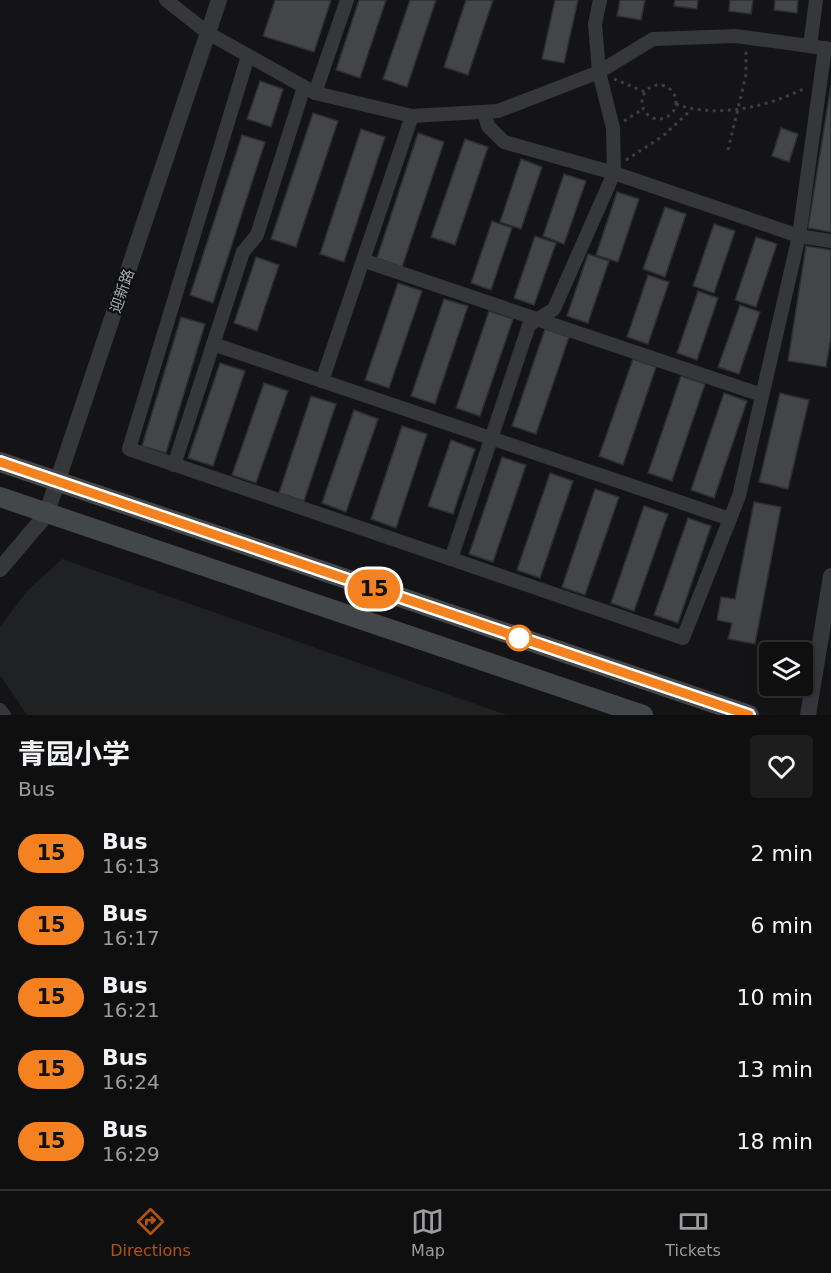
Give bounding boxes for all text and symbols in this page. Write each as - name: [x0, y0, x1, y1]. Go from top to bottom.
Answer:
- street label: 迎新路: [106, 267, 138, 315]
- line badge: 15: [347, 570, 401, 608]
- text: 15: [359, 577, 389, 601]
- unlabelled marker: [506, 625, 532, 651]
- map controls: [759, 642, 813, 696]
- button: layers: [759, 642, 813, 696]
- button: heart: [750, 735, 813, 798]
- text: 青园小学: [18, 738, 130, 771]
- text: Bus: [18, 777, 55, 801]
- text: Bus: [102, 829, 148, 854]
- text: 15: [36, 841, 66, 865]
- text: 2 min: [751, 841, 813, 866]
- text: 16:13: [102, 854, 160, 878]
- text: Bus: [102, 901, 148, 926]
- text: 15: [36, 913, 66, 937]
- text: 6 min: [751, 913, 813, 938]
- text: 16:17: [102, 926, 160, 950]
- text: Bus: [102, 973, 148, 998]
- text: 15: [36, 985, 66, 1009]
- text: 10 min: [737, 985, 813, 1010]
- text: 16:21: [102, 998, 160, 1022]
- text: Bus: [102, 1045, 148, 1070]
- text: 15: [36, 1057, 66, 1081]
- text: 13 min: [737, 1057, 813, 1082]
- text: 16:24: [102, 1070, 160, 1094]
- text: Bus: [102, 1117, 148, 1142]
- text: 15: [36, 1129, 66, 1153]
- text: 18 min: [737, 1129, 813, 1154]
- text: 16:29: [102, 1142, 160, 1166]
- tab: Directions: [110, 1205, 191, 1260]
- tab: Map: [411, 1205, 445, 1260]
- tab: Tickets: [665, 1205, 721, 1260]

